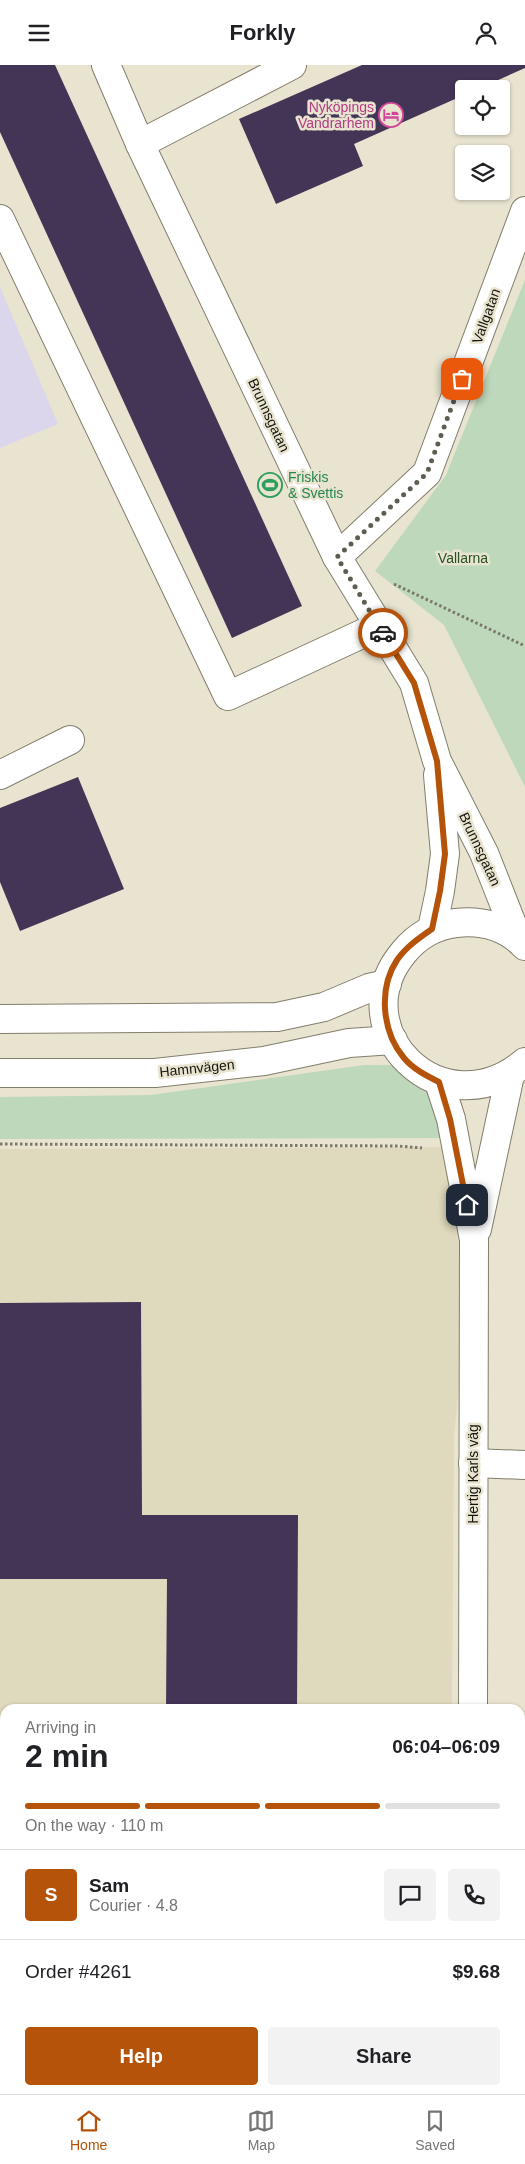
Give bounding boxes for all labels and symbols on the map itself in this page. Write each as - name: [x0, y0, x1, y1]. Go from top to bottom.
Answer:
- place label: Nyköpings Vandrarhem: [298, 99, 374, 131]
- hotel icon: Nyköpings Vandrarhem: [378, 102, 404, 128]
- street label: Vallgatan: [469, 286, 503, 346]
- pin: [441, 358, 483, 400]
- street label: Brunnsgatan: [245, 376, 293, 454]
- place label: Friskis & Svettis: [288, 469, 343, 501]
- sports icon: Friskis & Svettis: [257, 472, 283, 498]
- park label: Vallarna: [438, 550, 488, 566]
- courier: [358, 608, 408, 658]
- street label: Brunnsgatan: [456, 810, 504, 888]
- street label: Hamnvägen: [159, 1056, 235, 1080]
- pin: [446, 1184, 488, 1226]
- street label: Hertig Karls väg: [465, 1424, 481, 1524]

